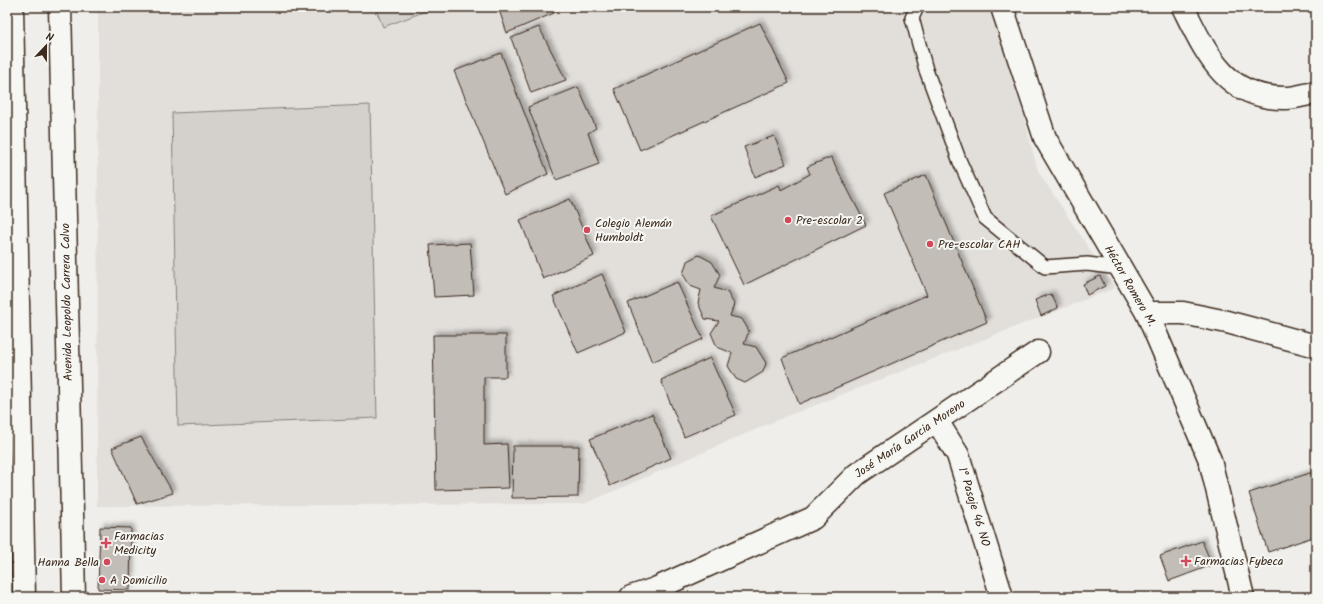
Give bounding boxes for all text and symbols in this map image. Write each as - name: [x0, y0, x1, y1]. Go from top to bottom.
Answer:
- north arrow: [26, 26, 66, 66]
- text: N: [43, 28, 56, 47]
- place label: Pre-escolar 2: [796, 211, 863, 230]
- place label: Colegio Alemán Humboldt: [595, 214, 672, 247]
- marker: Pre-escolar 2: [783, 215, 793, 225]
- street label: Avenida Leopoldo Carrera Calvo: [56, 223, 78, 381]
- marker: Colegio Alemán Humboldt: [582, 225, 592, 235]
- place label: Pre-escolar CAH: [938, 235, 1021, 254]
- marker: Pre-escolar CAH: [925, 239, 935, 249]
- street label: Héctor Romero M.: [1099, 242, 1161, 330]
- street label: José María Garcia Moreno: [851, 395, 969, 483]
- street label: 1° Pasaje 46 NO: [953, 465, 995, 550]
- place label: Farmacias Medicity: [114, 527, 164, 560]
- marker: Farmacias Medicity: [101, 538, 111, 548]
- place label: Farmacias Fybeca: [1194, 552, 1284, 571]
- place label: Hanna Bella: [38, 553, 99, 572]
- marker: Farmacias Fybeca: [1181, 556, 1191, 566]
- marker: Hanna Bella: [102, 557, 112, 567]
- place label: A Domicilio: [110, 571, 167, 590]
- marker: A Domicilio: [97, 575, 107, 585]

